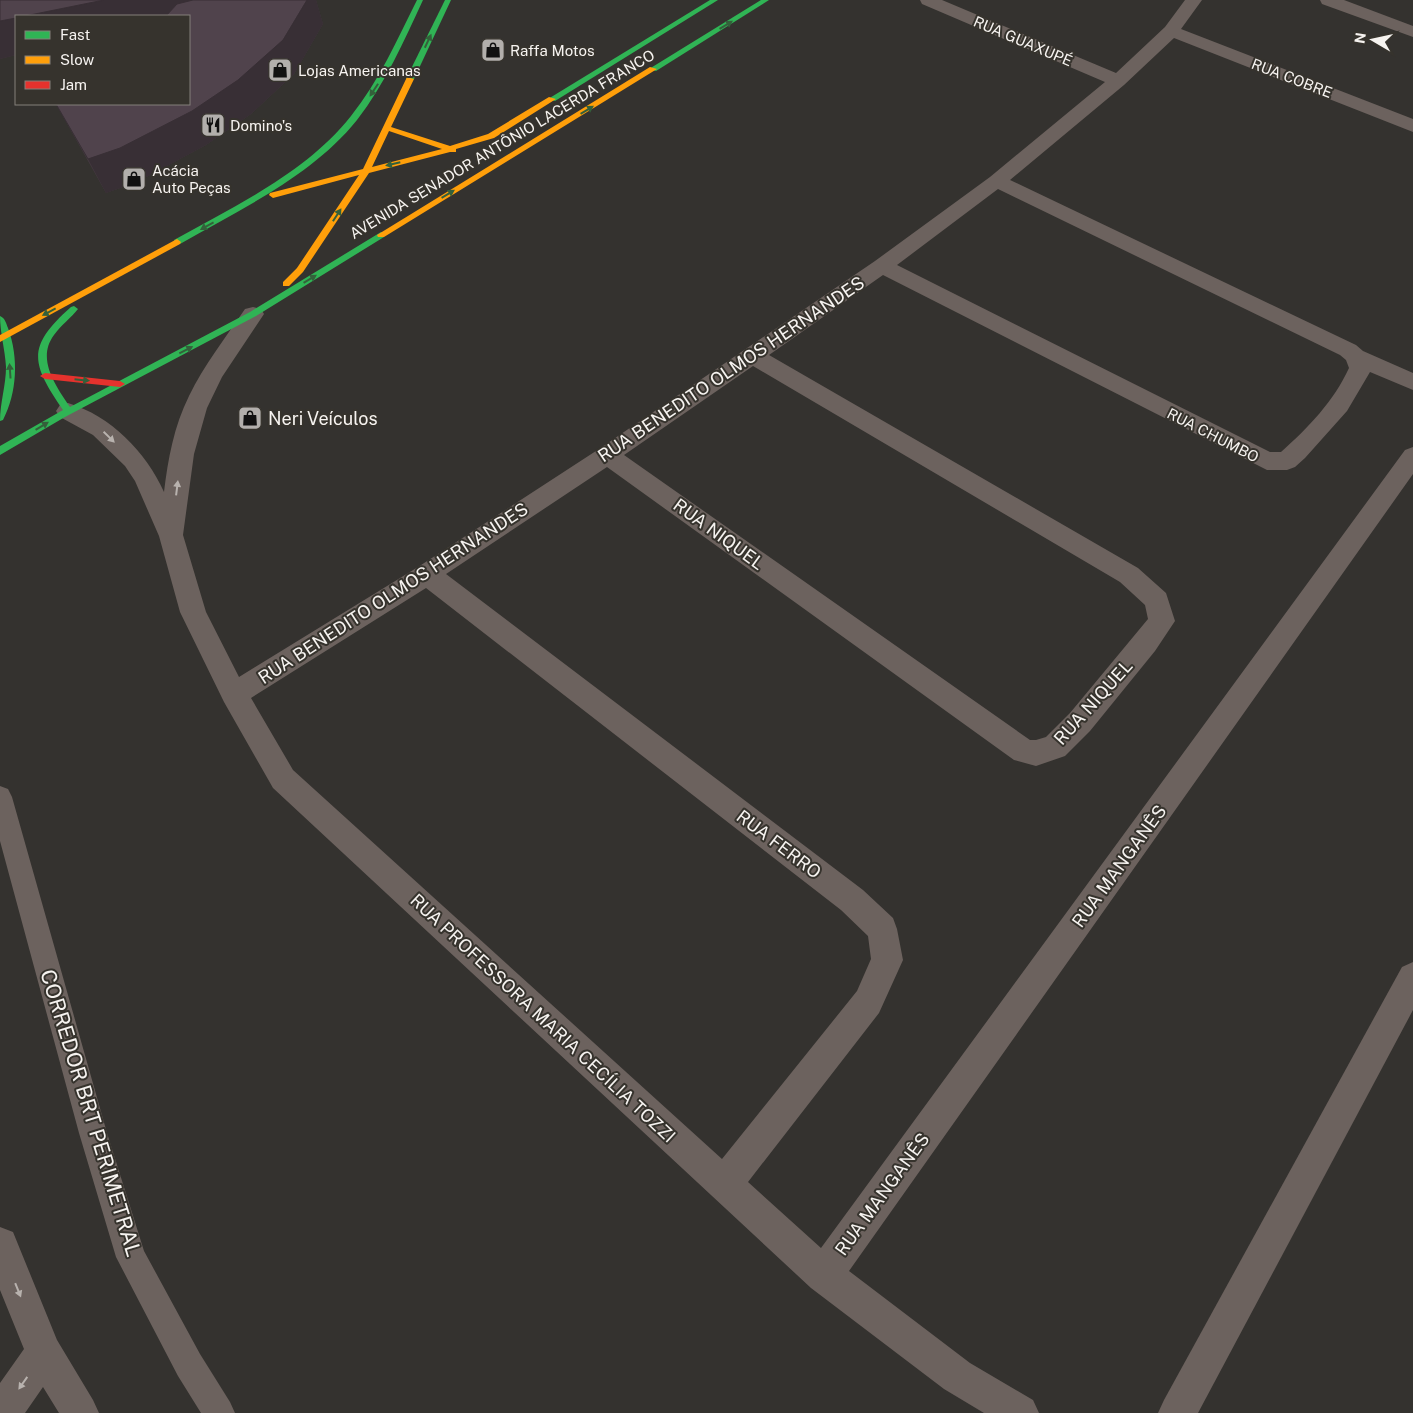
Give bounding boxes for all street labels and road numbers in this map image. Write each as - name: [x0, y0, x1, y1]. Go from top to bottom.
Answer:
- street label: RUA GUAXUPÉ: [971, 13, 1075, 69]
- street label: AVENIDA SENADOR ANTÔNIO LACERDA FRANCO: [347, 46, 657, 242]
- street label: RUA COBRE: [1249, 55, 1335, 101]
- street label: RUA BENEDITO OLMOS HERNANDES: [594, 272, 868, 466]
- street label: RUA CHUMBO: [1164, 405, 1262, 465]
- street label: RUA NIQUEL: [669, 494, 769, 574]
- street label: RUA BENEDITO OLMOS HERNANDES: [254, 498, 532, 688]
- street label: RUA NIQUEL: [1049, 655, 1137, 749]
- street label: RUA MANGANÊS: [1068, 801, 1170, 931]
- street label: RUA FERRO: [733, 805, 825, 883]
- street label: RUA PROFESSORA MARIA CECÍLIA TOZZI: [406, 889, 681, 1147]
- street label: CORREDOR BRT PERIMETRAL: [35, 966, 147, 1260]
- street label: RUA MANGANÊS: [831, 1129, 933, 1259]

